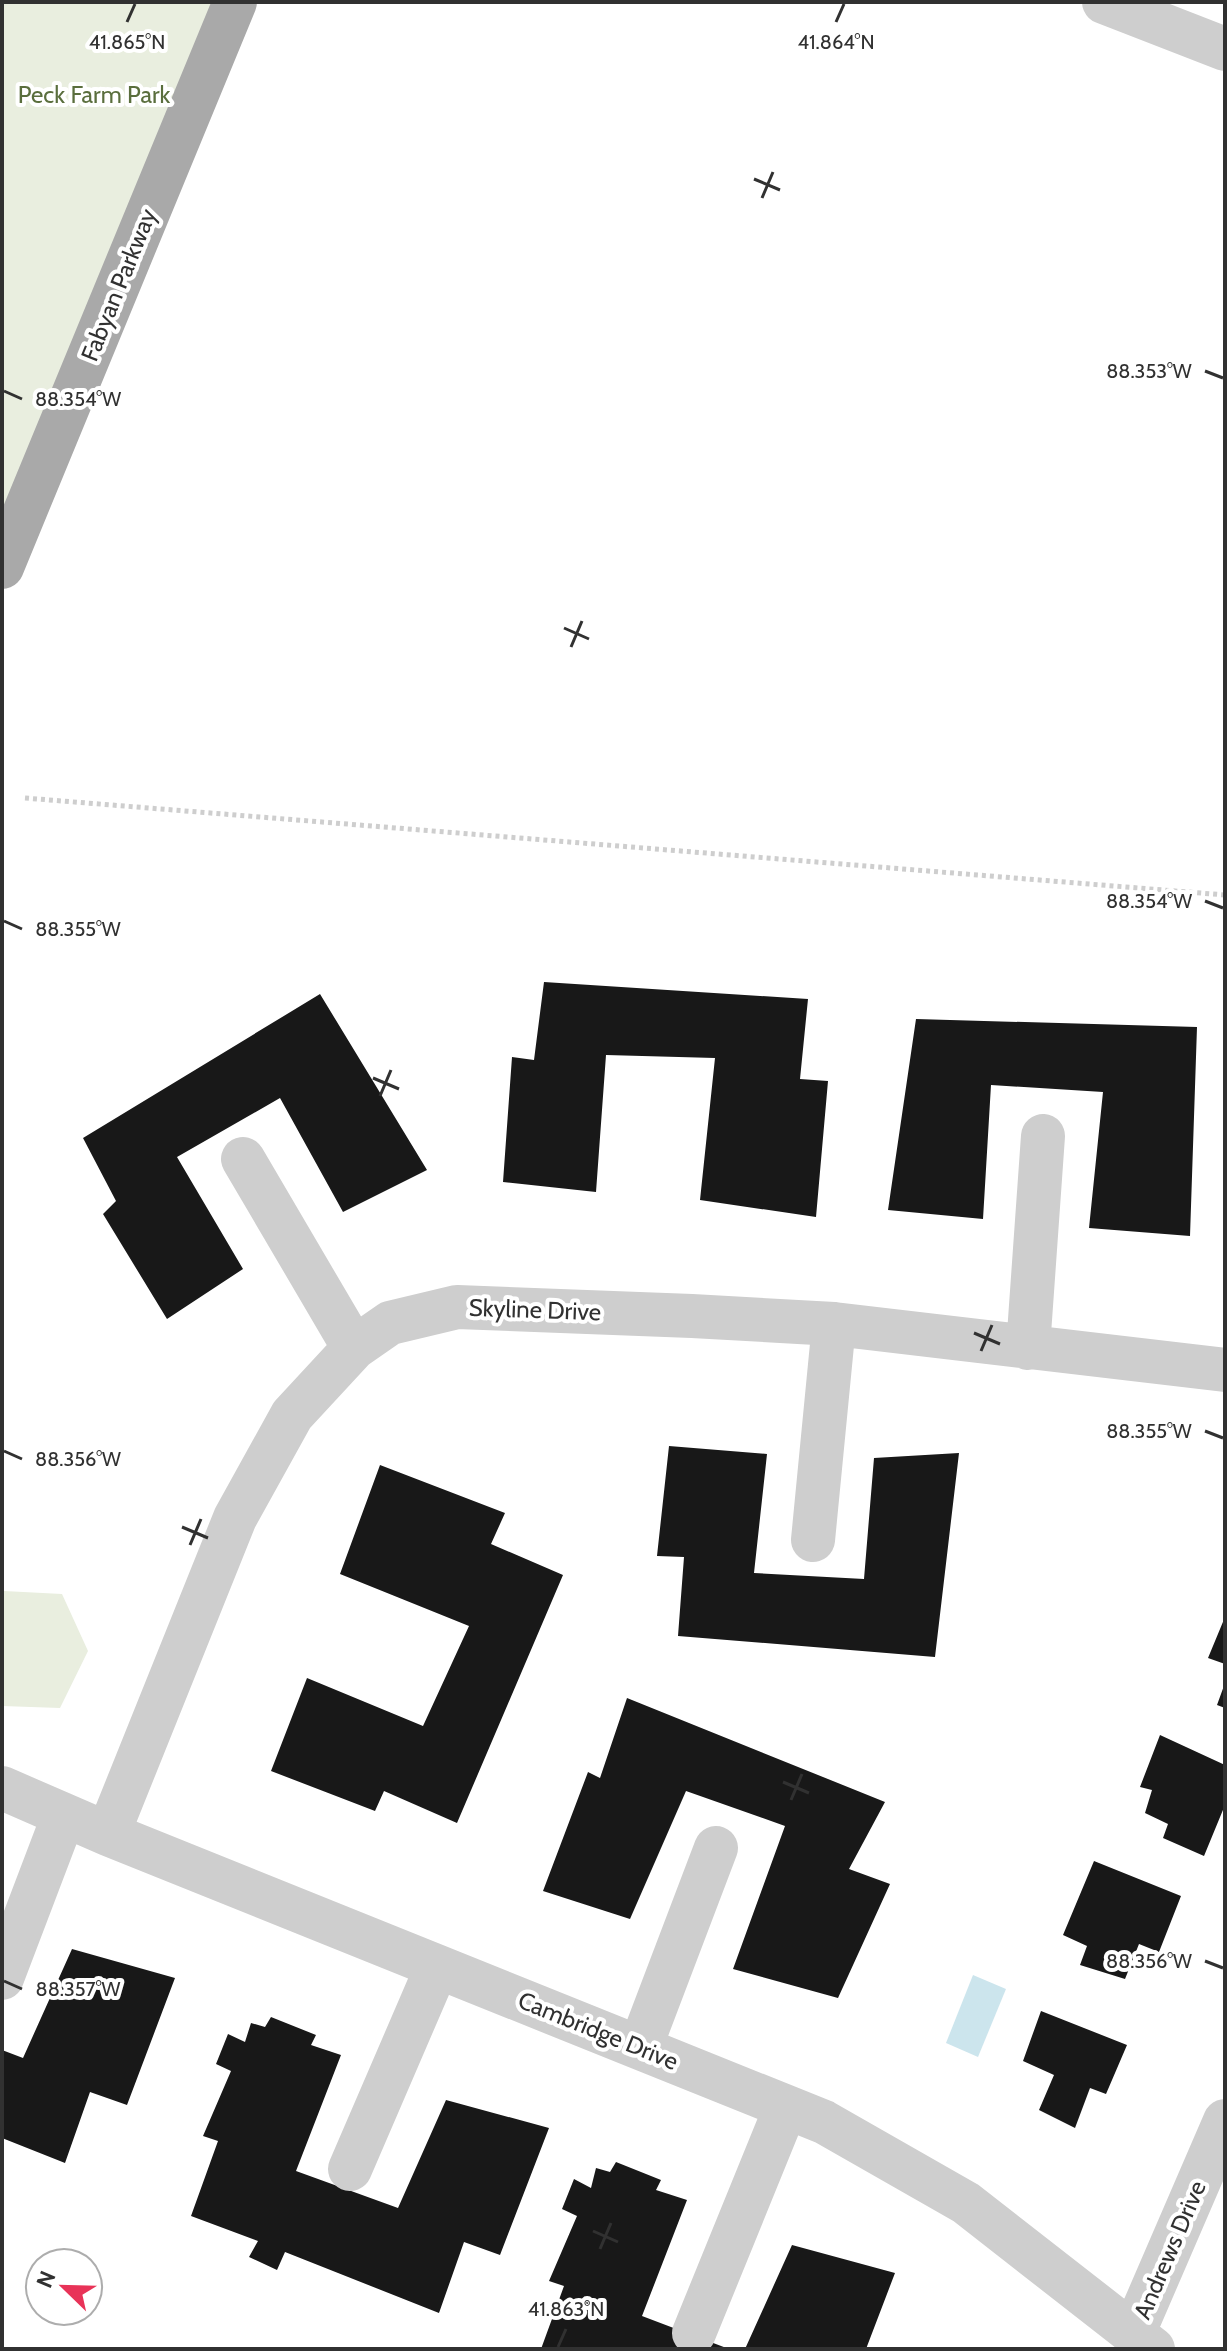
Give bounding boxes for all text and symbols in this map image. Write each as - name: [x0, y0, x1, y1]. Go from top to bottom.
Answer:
- text: 41.865°N: [89, 30, 165, 54]
- text: 41.864°N: [798, 30, 874, 54]
- park label: Peck Farm Park: [18, 80, 171, 109]
- street label: Fabyan Parkway: [75, 204, 162, 365]
- text: 88.353°W: [1106, 359, 1192, 383]
- text: 88.354°W: [35, 387, 121, 411]
- text: 88.354°W: [1106, 889, 1192, 913]
- text: 88.355°W: [35, 917, 121, 941]
- street label: Skyline Drive: [468, 1293, 602, 1326]
- text: 88.355°W: [1106, 1419, 1192, 1443]
- text: 88.356°W: [35, 1447, 121, 1471]
- text: 88.356°W: [1106, 1949, 1192, 1973]
- text: 88.357°W: [36, 1977, 120, 2001]
- street label: Cambridge Drive: [514, 1985, 682, 2076]
- street label: Andrews Drive: [1127, 2176, 1212, 2323]
- north arrow: [24, 2247, 104, 2327]
- text: N: [31, 2267, 62, 2292]
- text: 41.863°N: [528, 2297, 604, 2321]

